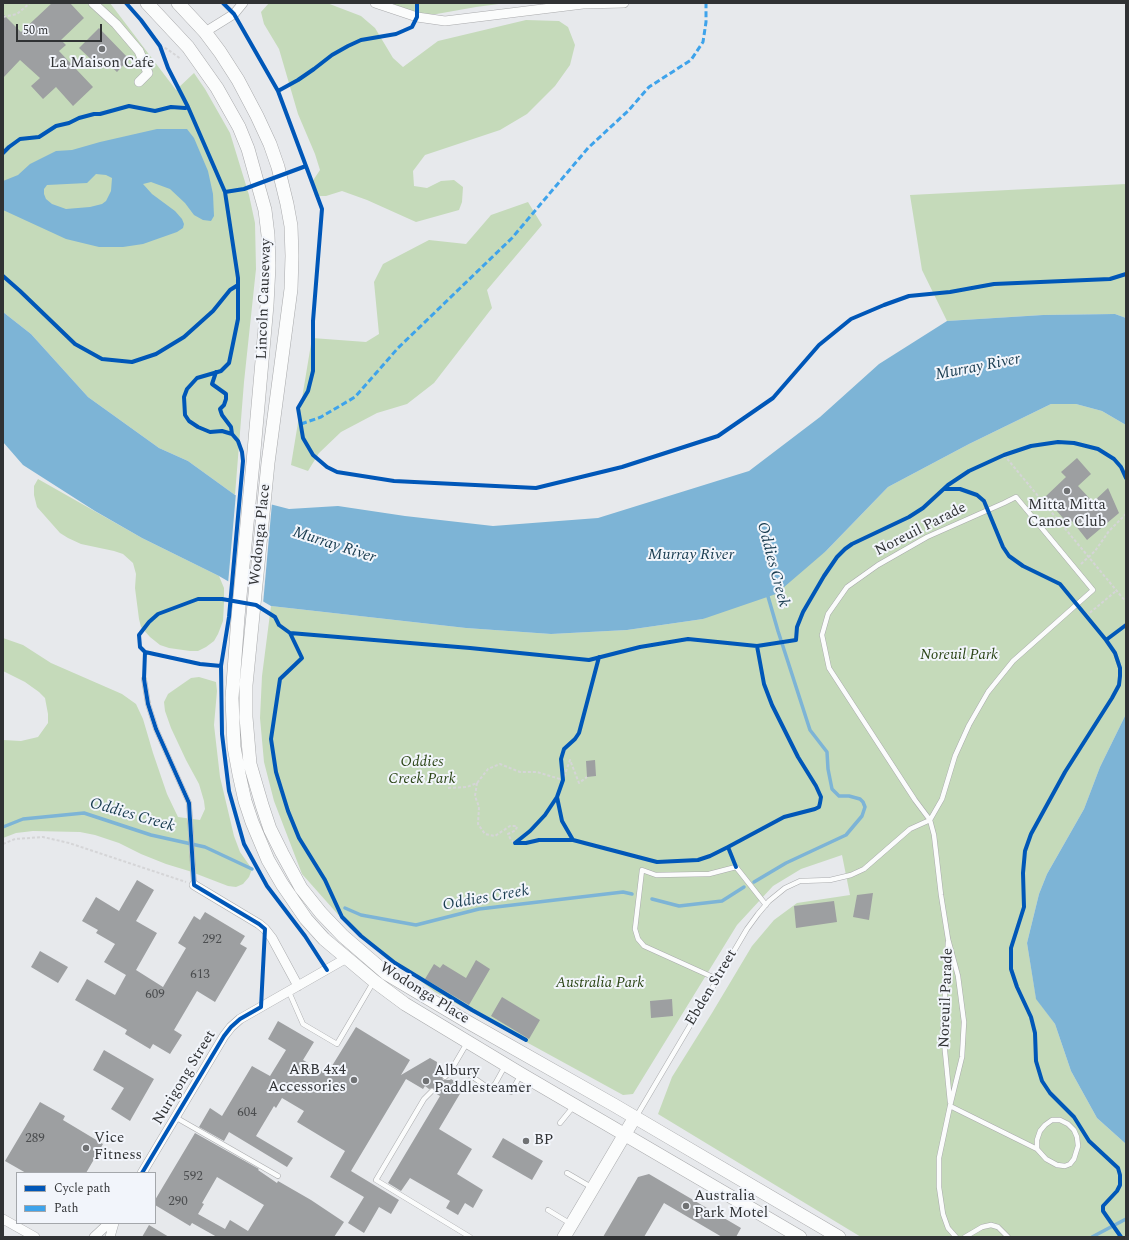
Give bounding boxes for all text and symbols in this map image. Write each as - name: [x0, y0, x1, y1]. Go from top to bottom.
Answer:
- scale bar: [18, 16, 104, 42]
- text: 50 m: [23, 21, 48, 40]
- marker: La Maison Cafe: [97, 44, 107, 54]
- place label: La Maison Cafe: [50, 55, 154, 73]
- street label: Lincoln Causeway: [254, 238, 276, 360]
- water label: Murray River: [934, 350, 1022, 386]
- street label: Wodonga Place: [247, 483, 275, 587]
- marker: Mitta Mitta Canoe Club: [1062, 486, 1072, 496]
- place label: Mitta Mitta Canoe Club: [1028, 497, 1106, 532]
- street label: Noreuil Parade: [872, 499, 970, 561]
- water label: Oddies Creek: [751, 520, 793, 610]
- water label: Murray River: [290, 524, 378, 568]
- water label: Murray River: [648, 546, 734, 566]
- park label: Noreuil Park: [920, 647, 998, 665]
- park label: Oddies Creek Park: [388, 754, 456, 789]
- water label: Oddies Creek: [87, 795, 177, 837]
- water label: Oddies Creek: [441, 882, 531, 916]
- house number: 292: [202, 932, 222, 948]
- street label: Ebden Street: [682, 947, 742, 1029]
- street label: Noreuil Parade: [936, 948, 958, 1048]
- street label: Wodonga Place: [376, 959, 472, 1029]
- house number: 613: [190, 967, 210, 983]
- park label: Australia Park: [556, 975, 644, 993]
- house number: 609: [145, 987, 165, 1003]
- street label: Nurigong Street: [150, 1027, 220, 1129]
- place label: ARB 4x4 Accessories: [268, 1062, 346, 1097]
- place label: Albury Paddlesteamer: [434, 1063, 531, 1098]
- marker: ARB 4x4 Accessories: [349, 1075, 359, 1085]
- marker: Albury Paddlesteamer: [421, 1076, 431, 1086]
- house number: 604: [237, 1105, 257, 1121]
- place label: Vice Fitness: [94, 1130, 142, 1165]
- house number: 289: [25, 1131, 45, 1147]
- place label: BP: [534, 1132, 553, 1150]
- marker: BP: [521, 1136, 531, 1146]
- marker: Vice Fitness: [81, 1143, 91, 1153]
- house number: 592: [183, 1169, 203, 1185]
- legend: [16, 1172, 156, 1224]
- text: Cycle path: [54, 1179, 111, 1198]
- place label: Australia Park Motel: [694, 1188, 768, 1223]
- house number: 290: [168, 1194, 188, 1210]
- text: Path: [54, 1199, 79, 1218]
- marker: Australia Park Motel: [681, 1201, 691, 1211]

